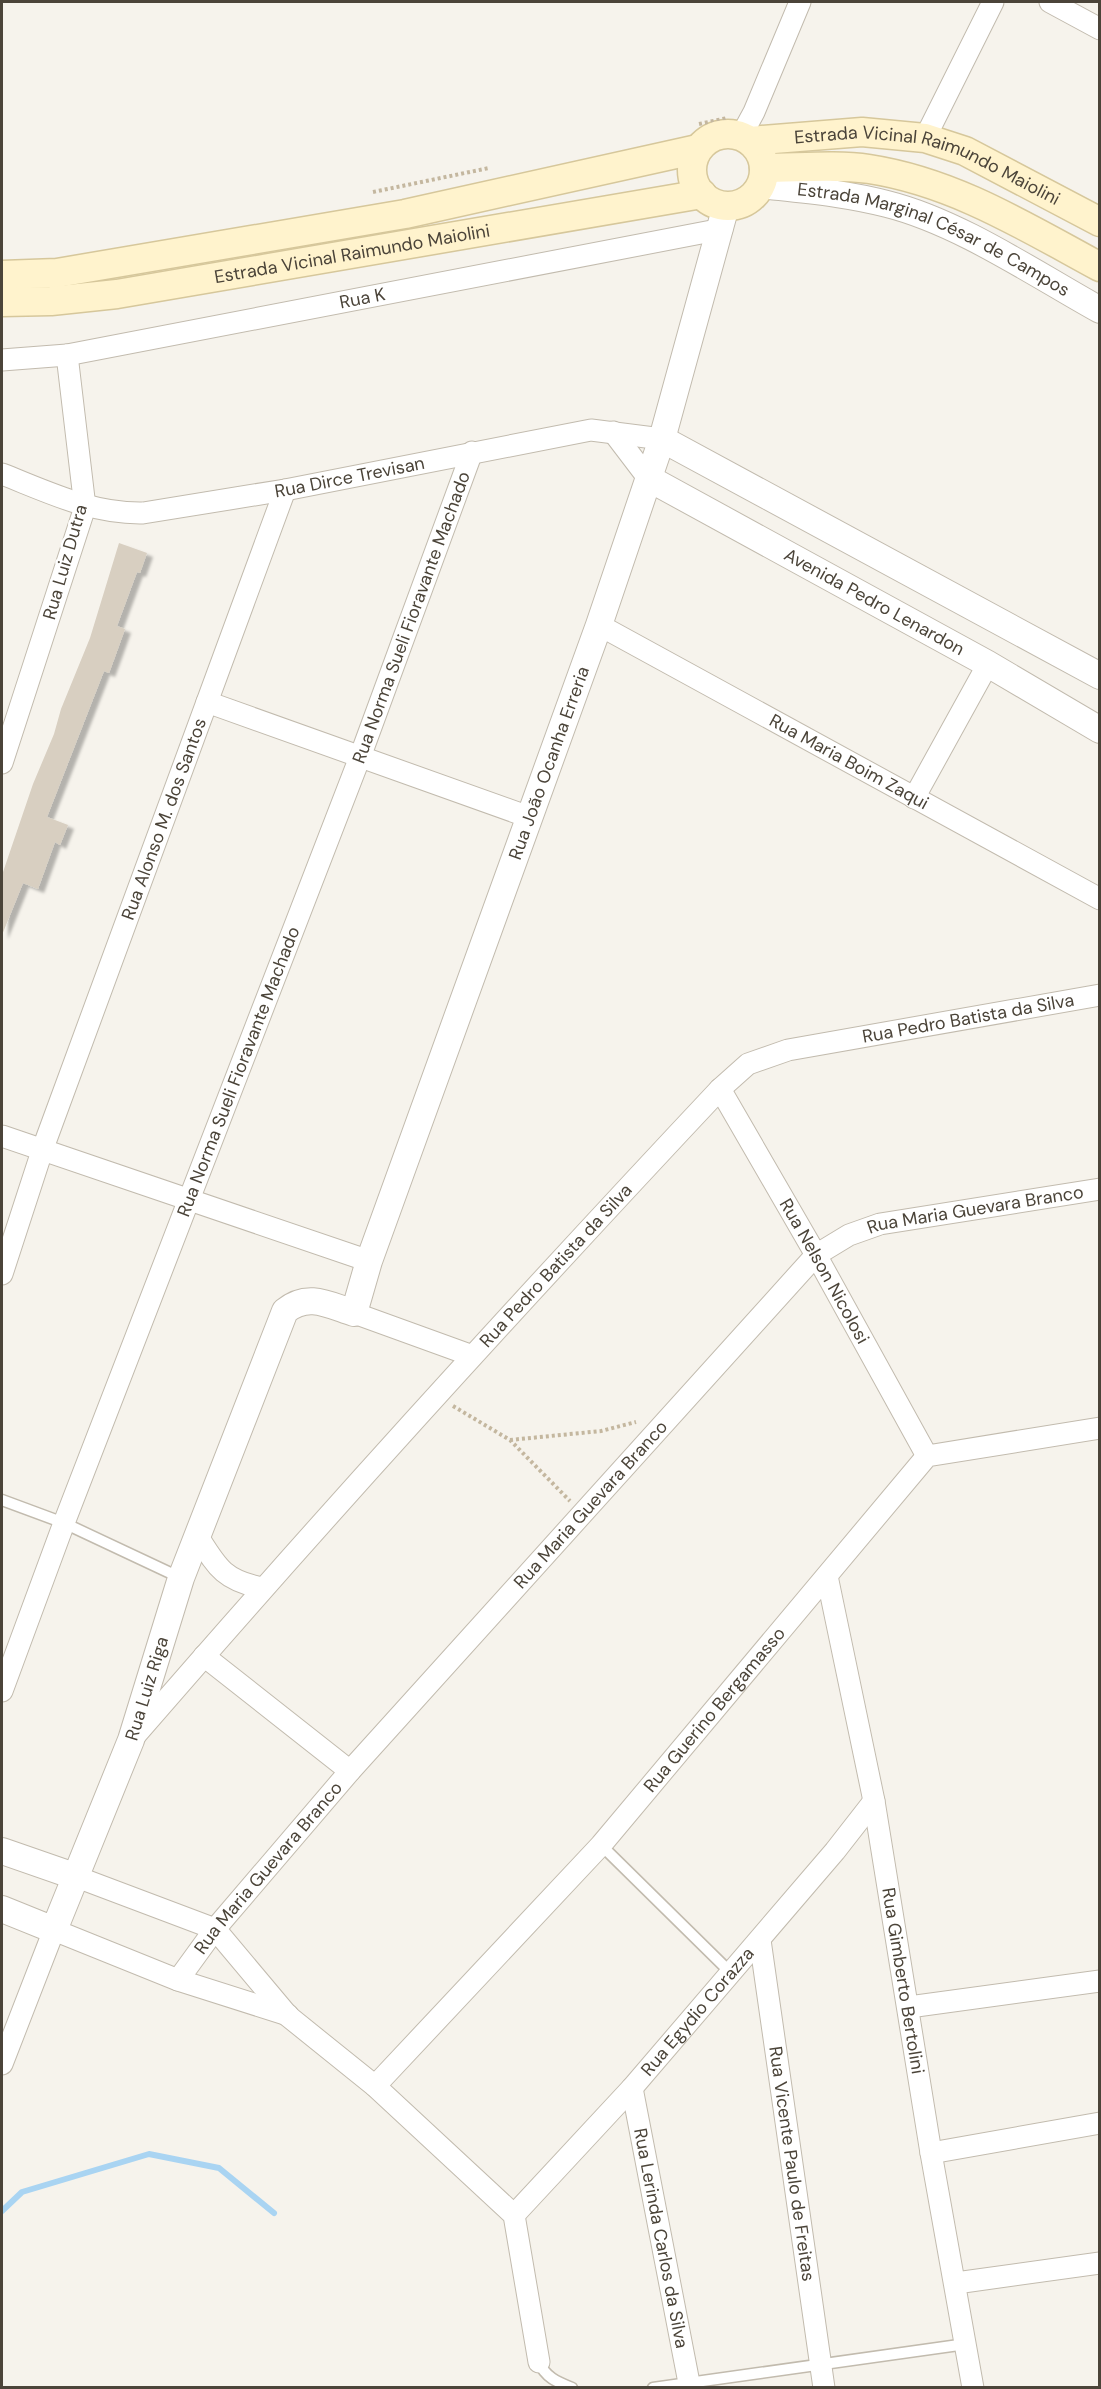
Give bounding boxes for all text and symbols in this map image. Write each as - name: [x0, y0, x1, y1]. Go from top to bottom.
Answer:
- street label: Estrada Vicinal Raimundo Maiolini: [793, 120, 1064, 211]
- street label: Estrada Marginal César de Campos: [796, 177, 1074, 302]
- street label: Estrada Vicinal Raimundo Maiolini: [213, 218, 492, 289]
- street label: Rua K: [337, 282, 388, 314]
- street label: Rua Dirce Trevisan: [273, 451, 427, 504]
- street label: Rua Norma Sueli Fioravante Machado: [347, 468, 476, 767]
- street label: Rua Luiz Dutra: [37, 502, 93, 622]
- street label: Avenida Pedro Lenardon: [780, 543, 969, 661]
- street label: Rua João Ocanha Erreria: [503, 663, 595, 863]
- street label: Rua Maria Boim Zaqui: [765, 708, 933, 815]
- street label: Rua Alonso M. dos Santos: [116, 715, 212, 923]
- street label: Rua Norma Sueli Fioravante Machado: [171, 923, 305, 1220]
- street label: Rua Pedro Batista da Silva: [860, 988, 1076, 1049]
- street label: Rua Pedro Batista da Silva: [474, 1179, 637, 1353]
- street label: Rua Maria Guevara Branco: [864, 1180, 1085, 1240]
- street label: Rua Nelson Nicolosi: [774, 1194, 875, 1348]
- street label: Rua Maria Guevara Branco: [509, 1415, 673, 1594]
- street label: Rua Guerino Bergamasso: [638, 1622, 791, 1797]
- street label: Rua Luiz Riga: [120, 1633, 174, 1743]
- street label: Rua Maria Guevara Branco: [189, 1776, 348, 1959]
- street label: Rua Gimberto Bertolini: [876, 1886, 930, 2076]
- street label: Rua Egydio Corazza: [636, 1942, 759, 2081]
- street label: Rua Vicente Paulo de Freitas: [763, 2045, 821, 2283]
- street label: Rua Lerinda Carlos da Silva: [628, 2126, 694, 2350]

